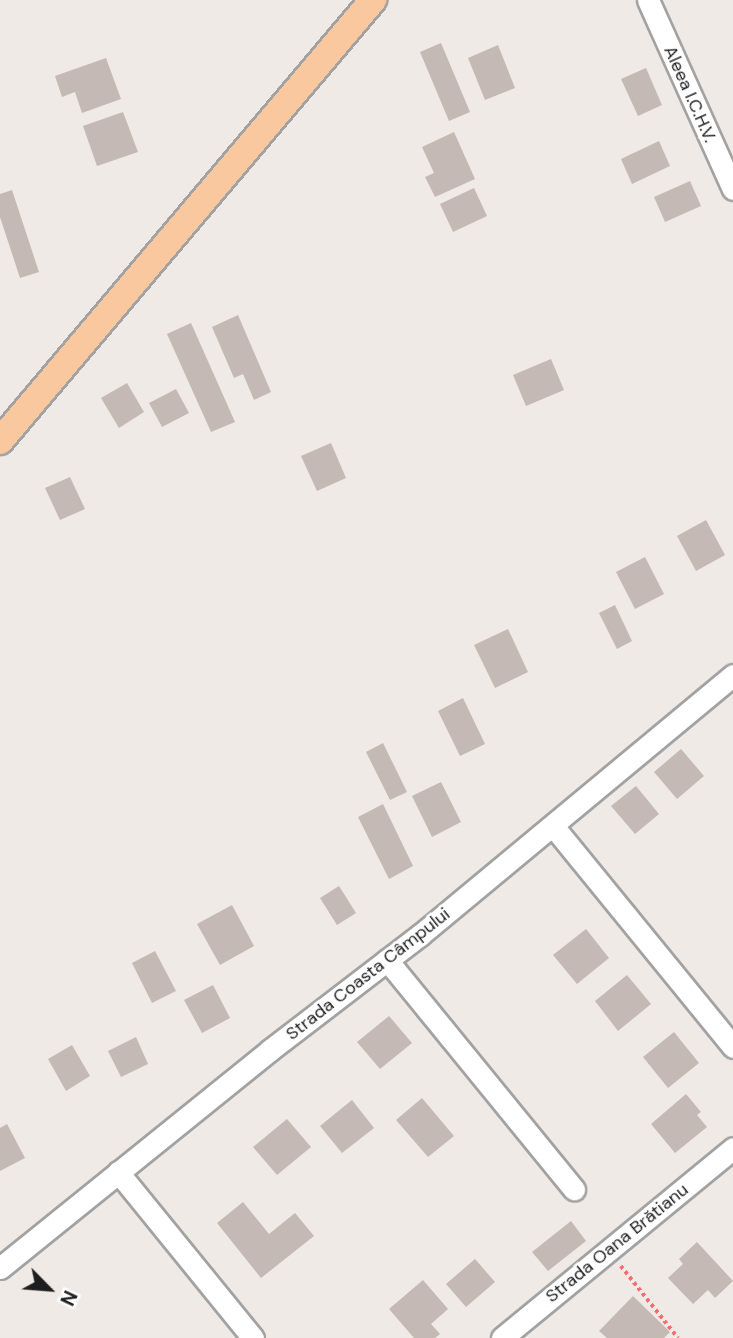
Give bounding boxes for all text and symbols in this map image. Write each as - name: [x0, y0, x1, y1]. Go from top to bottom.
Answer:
- street label: Aleea I.C.H.V.: [659, 42, 721, 146]
- street label: Strada Coasta Câmpului: [282, 903, 454, 1045]
- street label: Strada Oana Brătianu: [541, 1179, 693, 1307]
- north arrow: [14, 1254, 84, 1324]
- text: N: [54, 1287, 83, 1310]

